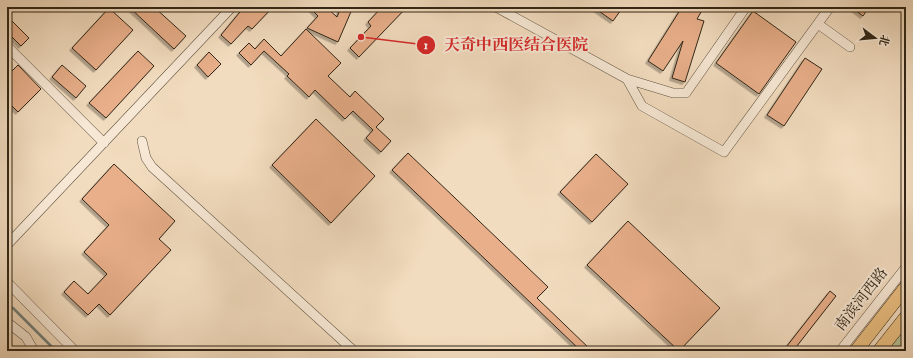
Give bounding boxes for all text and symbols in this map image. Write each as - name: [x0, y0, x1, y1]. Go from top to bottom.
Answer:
- north arrow: [855, 18, 895, 58]
- callout: 天奇中西医结合医院: [416, 31, 596, 59]
- text: 北: [876, 34, 892, 48]
- text: 天奇中西医结合医院: [444, 35, 588, 55]
- text: 1: [424, 38, 428, 53]
- street label: 南滨河西路: [831, 264, 892, 335]

